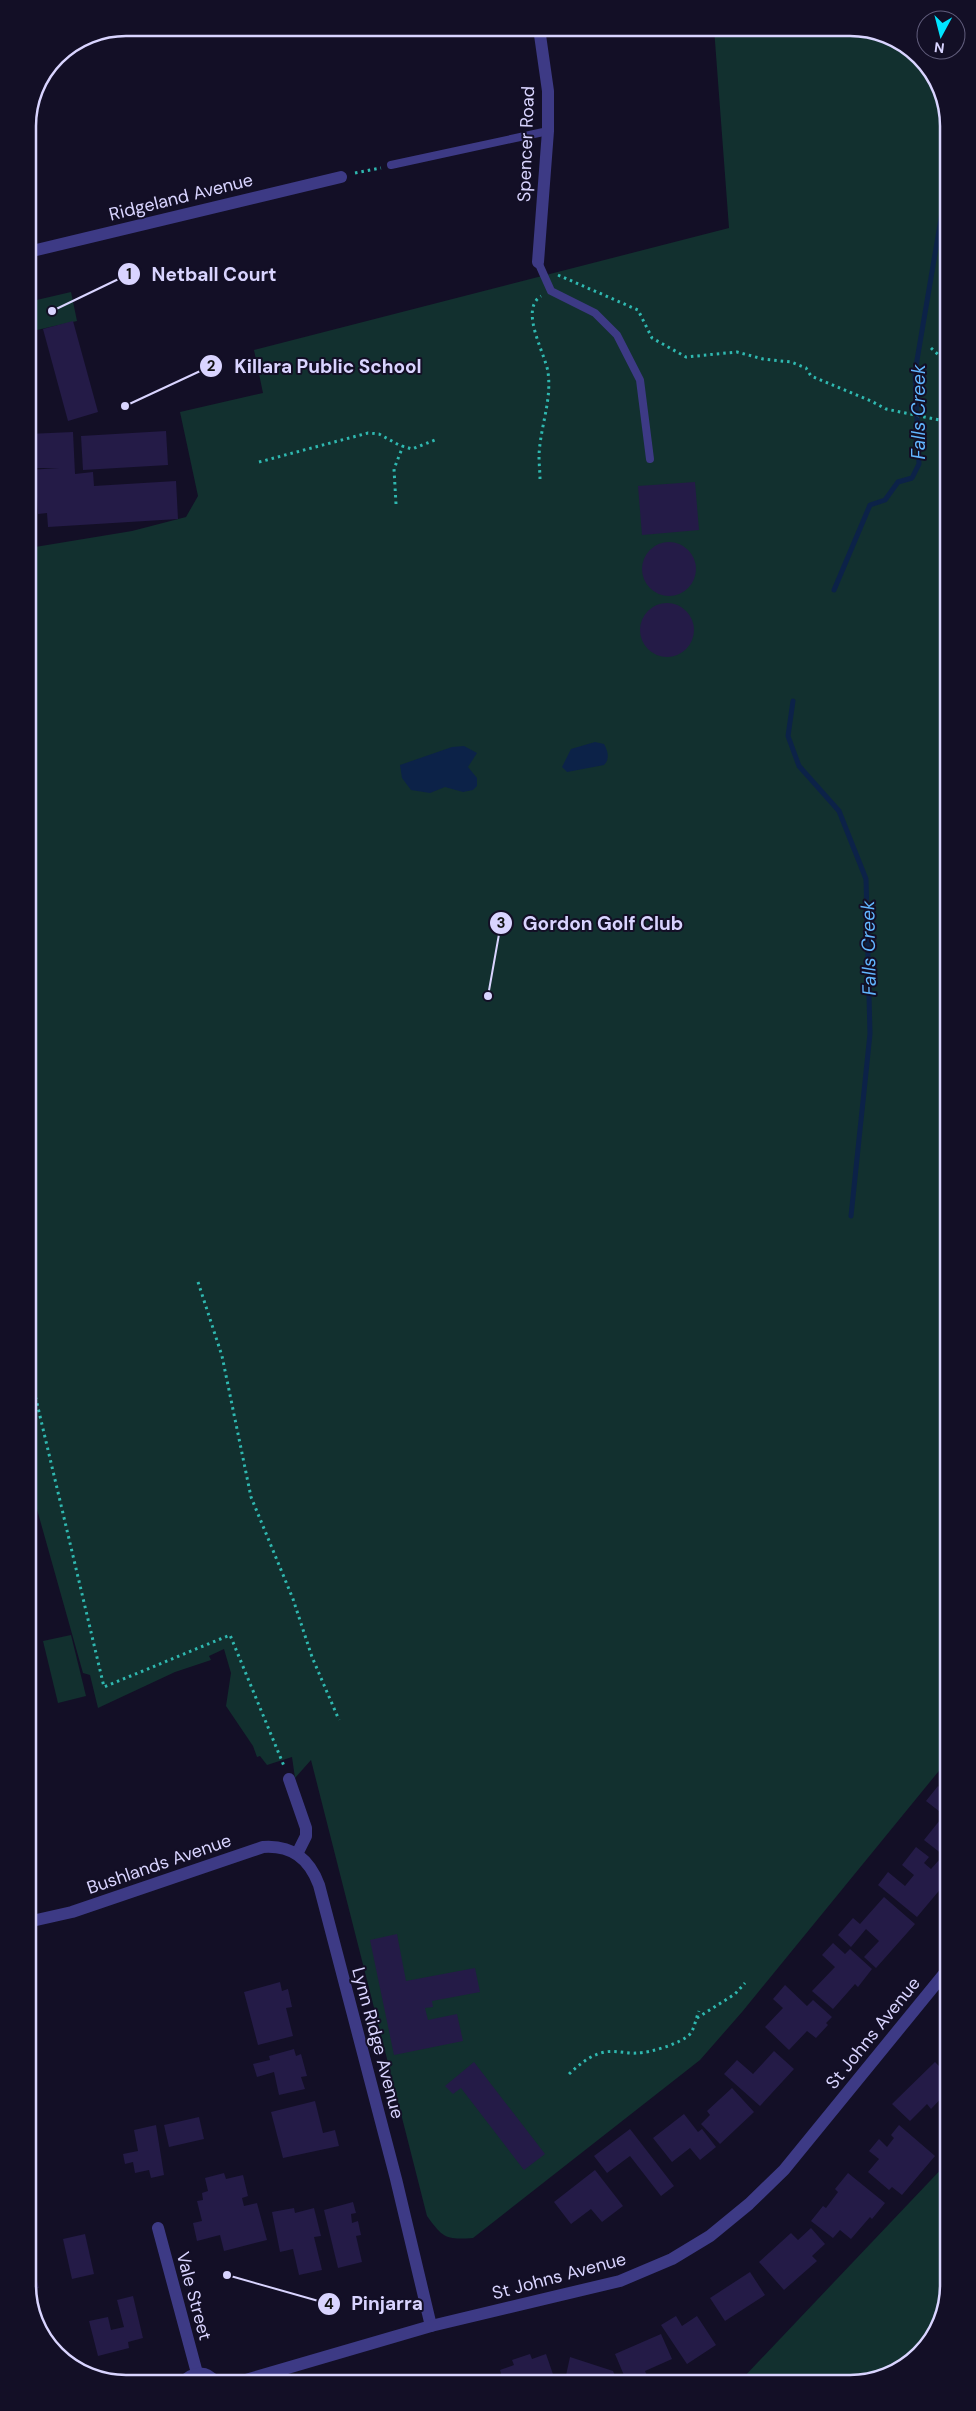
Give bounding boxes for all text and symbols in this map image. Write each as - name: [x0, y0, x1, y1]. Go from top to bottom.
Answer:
- north arrow: [916, 10, 966, 60]
- text: N: [933, 38, 946, 57]
- street label: Spencer Road: [512, 86, 540, 202]
- street label: Ridgeland Avenue: [106, 168, 256, 226]
- callout: Netball Court: [116, 257, 286, 291]
- text: Netball Court: [152, 262, 276, 287]
- text: 1: [126, 264, 132, 284]
- callout: Killara Public School: [199, 349, 431, 383]
- text: Killara Public School: [234, 354, 422, 379]
- text: 2: [207, 356, 216, 376]
- water label: Falls Creek: [906, 364, 931, 460]
- water label: Falls Creek: [855, 900, 882, 996]
- callout: Gordon Golf Club: [488, 906, 693, 940]
- text: Gordon Golf Club: [523, 911, 683, 936]
- text: 3: [496, 913, 506, 933]
- street label: Bushlands Avenue: [84, 1828, 234, 1900]
- street label: Lynn Ridge Avenue: [346, 1965, 410, 2121]
- street label: St Johns Avenue: [820, 1972, 926, 2094]
- street label: St Johns Avenue: [489, 2247, 629, 2305]
- street label: Vale Street: [171, 2249, 217, 2343]
- callout: Pinjarra: [316, 2287, 433, 2321]
- text: Pinjarra: [351, 2291, 423, 2316]
- text: 4: [324, 2294, 334, 2314]

